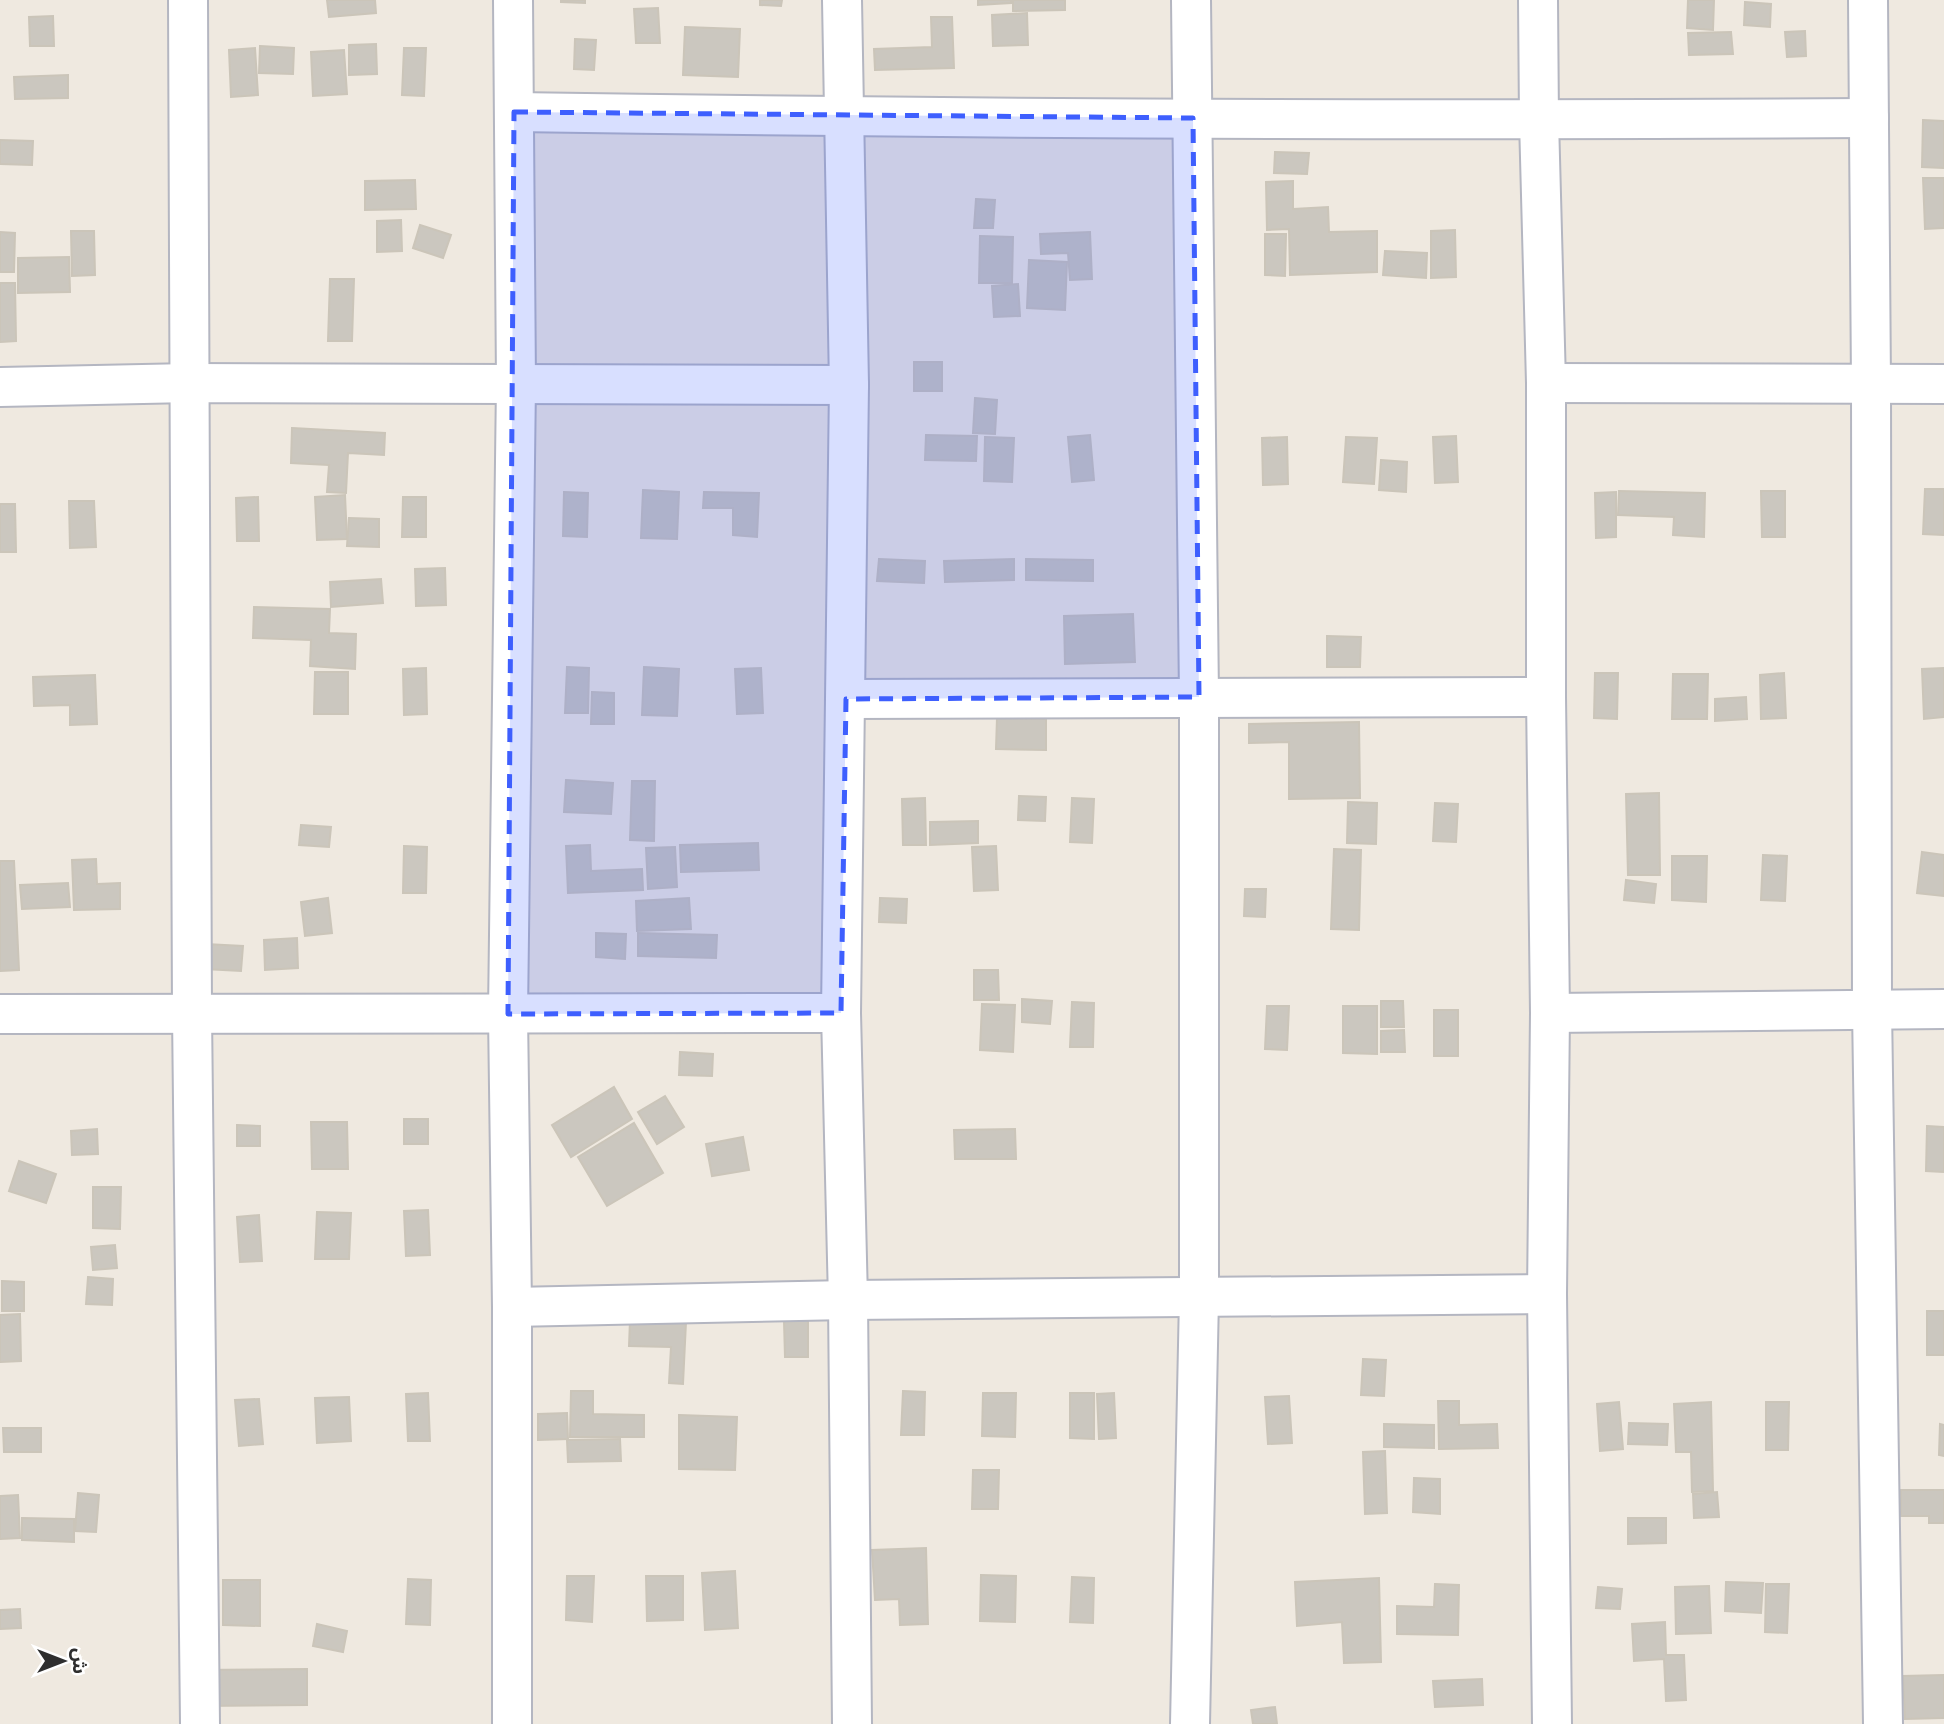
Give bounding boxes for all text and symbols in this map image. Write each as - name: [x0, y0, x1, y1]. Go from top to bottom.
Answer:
- north arrow: [28, 1626, 98, 1696]
- text: ش: [68, 1648, 91, 1674]

